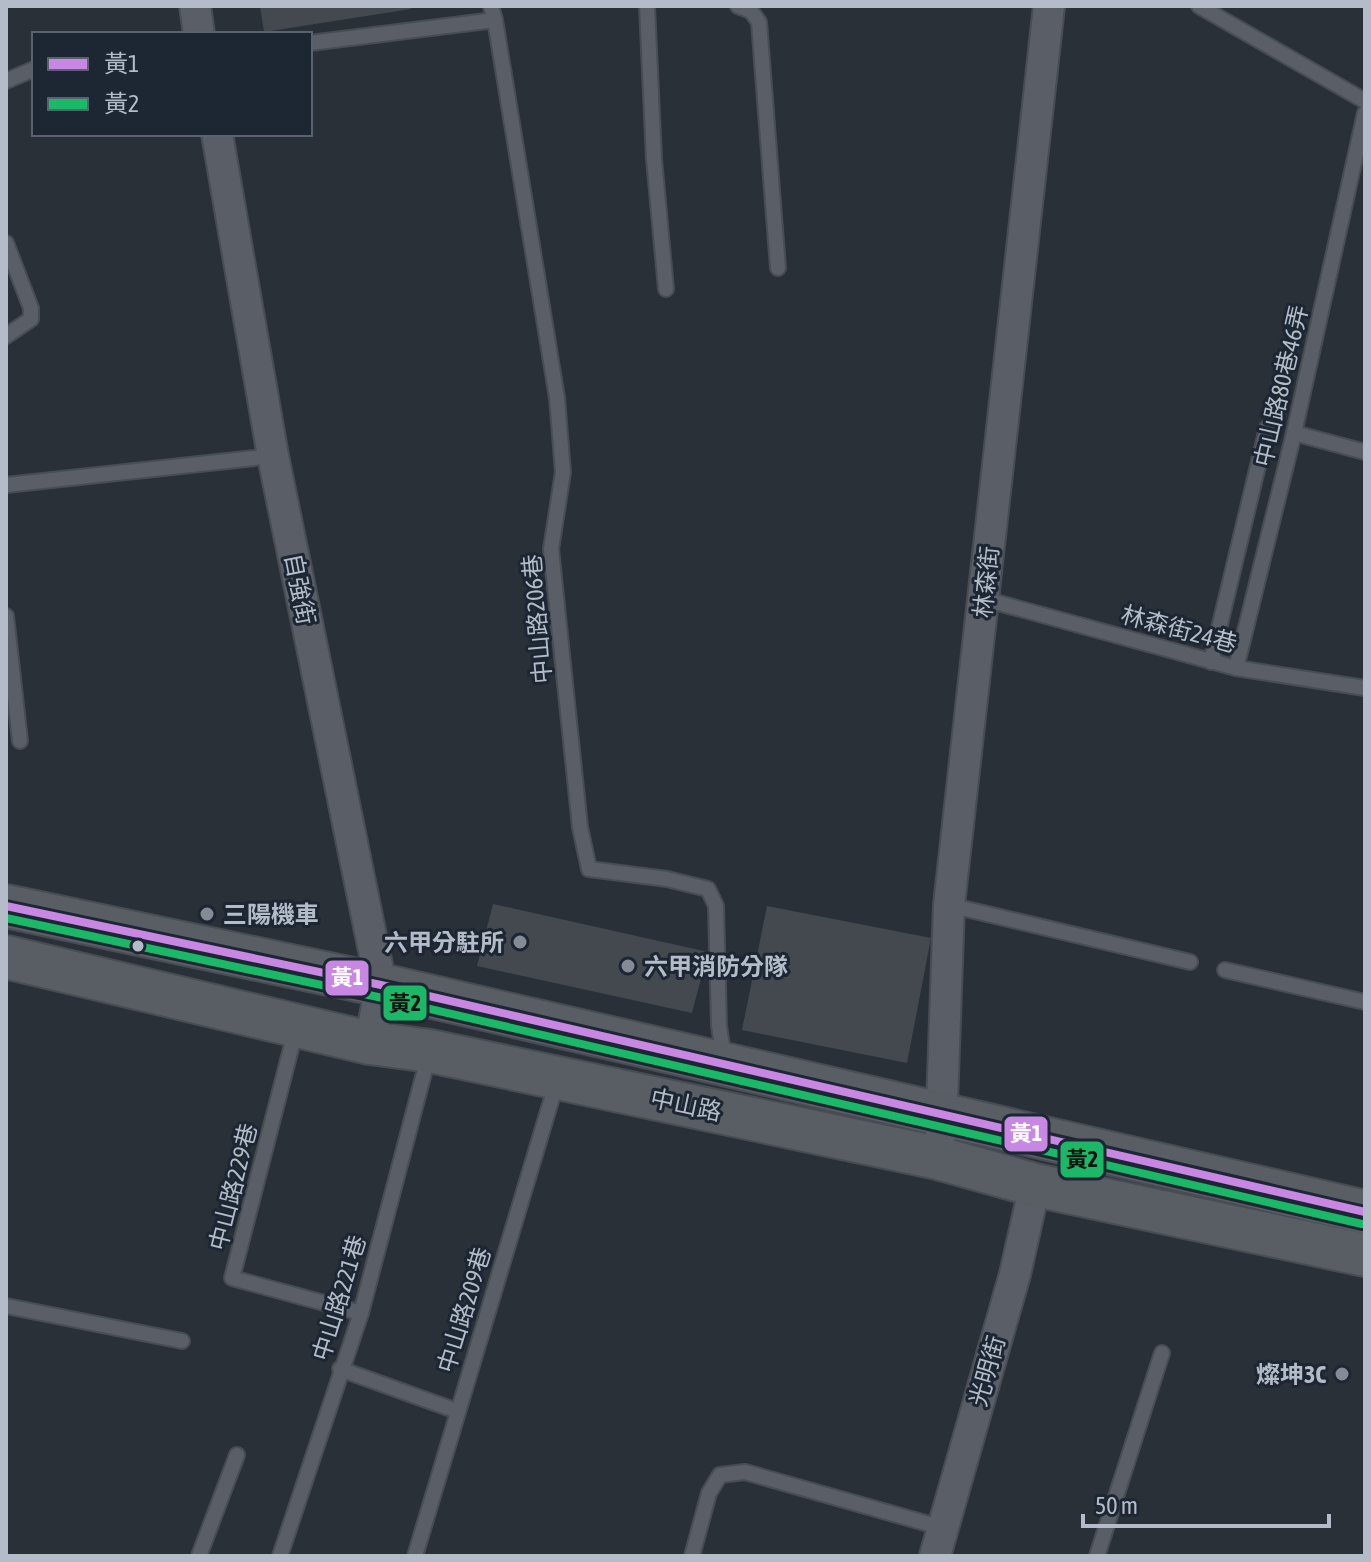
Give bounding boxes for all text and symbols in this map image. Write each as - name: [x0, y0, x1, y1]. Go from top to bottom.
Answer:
- legend: [32, 32, 312, 136]
- text: 黃1: [104, 50, 139, 77]
- text: 黃2: [104, 90, 139, 117]
- street label: 中山路80巷46弄: [1249, 303, 1313, 469]
- street label: 林森街: [969, 545, 1003, 619]
- street label: 自強街: [280, 551, 320, 627]
- street label: 中山路206巷: [518, 553, 556, 685]
- street label: 林森街24巷: [1118, 601, 1240, 657]
- place label: 三陽機車: [223, 901, 319, 928]
- marker: 三陽機車: [198, 905, 216, 923]
- place label: 六甲分駐所: [384, 929, 504, 956]
- marker: 六甲分駐所: [511, 933, 529, 951]
- unlabelled marker: [130, 938, 146, 954]
- place label: 六甲消防分隊: [644, 953, 788, 980]
- marker: 六甲消防分隊: [619, 957, 637, 975]
- line badge: 黃1: [324, 959, 370, 997]
- text: 黃1: [331, 964, 363, 990]
- line badge: 黃2: [382, 984, 428, 1022]
- text: 黃2: [389, 990, 421, 1016]
- street label: 中山路: [648, 1084, 724, 1126]
- line badge: 黃1: [1003, 1115, 1049, 1153]
- text: 黃1: [1010, 1120, 1042, 1146]
- street label: 中山路229巷: [204, 1121, 262, 1253]
- line badge: 黃2: [1059, 1140, 1105, 1179]
- text: 黃2: [1066, 1146, 1098, 1172]
- street label: 中山路221巷: [307, 1232, 371, 1364]
- street label: 中山路209巷: [432, 1244, 496, 1376]
- street label: 光明街: [964, 1333, 1010, 1409]
- place label: 燦坤3C: [1256, 1361, 1326, 1388]
- marker: 燦坤3C: [1333, 1365, 1351, 1383]
- scale bar: [1083, 1478, 1329, 1528]
- text: 50 m: [1095, 1492, 1138, 1519]

